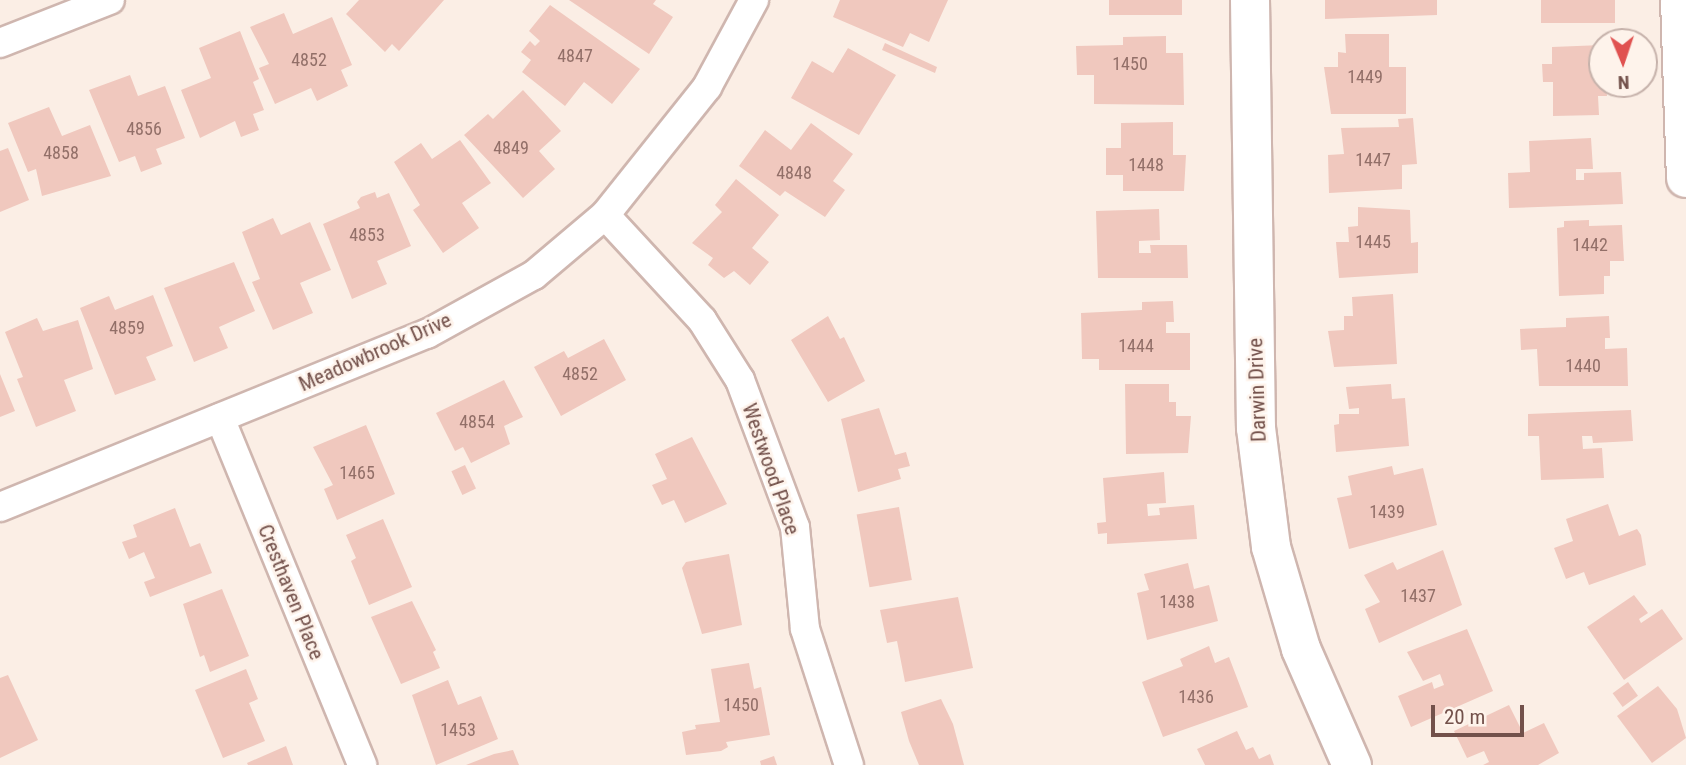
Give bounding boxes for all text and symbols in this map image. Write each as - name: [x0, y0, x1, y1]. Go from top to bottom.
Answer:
- north arrow: [1588, 28, 1658, 98]
- house number: 4847: [557, 45, 593, 67]
- house number: 4852: [291, 49, 327, 71]
- house number: 1450: [1112, 53, 1148, 75]
- house number: 1449: [1347, 66, 1383, 88]
- text: N: [1617, 71, 1630, 94]
- house number: 4856: [126, 118, 162, 140]
- house number: 4849: [493, 137, 529, 159]
- house number: 4858: [43, 142, 79, 164]
- house number: 1447: [1355, 149, 1391, 171]
- house number: 1448: [1128, 154, 1164, 176]
- house number: 4848: [776, 162, 812, 184]
- house number: 4853: [349, 224, 385, 246]
- house number: 1445: [1355, 231, 1391, 253]
- house number: 1442: [1572, 234, 1608, 256]
- street label: Meadowbrook Drive: [295, 307, 455, 397]
- house number: 4859: [109, 317, 145, 339]
- house number: 1444: [1118, 335, 1154, 357]
- street label: Darwin Drive: [1243, 338, 1271, 442]
- house number: 1440: [1565, 355, 1601, 377]
- house number: 4852: [562, 363, 598, 385]
- street label: Westwood Place: [737, 400, 805, 538]
- house number: 4854: [459, 411, 495, 433]
- house number: 1465: [339, 462, 375, 484]
- house number: 1439: [1369, 501, 1405, 523]
- street label: Cresthaven Place: [252, 521, 330, 663]
- house number: 1437: [1400, 585, 1436, 607]
- house number: 1438: [1159, 591, 1195, 613]
- house number: 1436: [1178, 686, 1214, 708]
- scale bar: [1434, 692, 1527, 736]
- house number: 1450: [723, 694, 759, 716]
- text: 20 m: [1444, 705, 1485, 729]
- house number: 1453: [440, 719, 476, 741]

